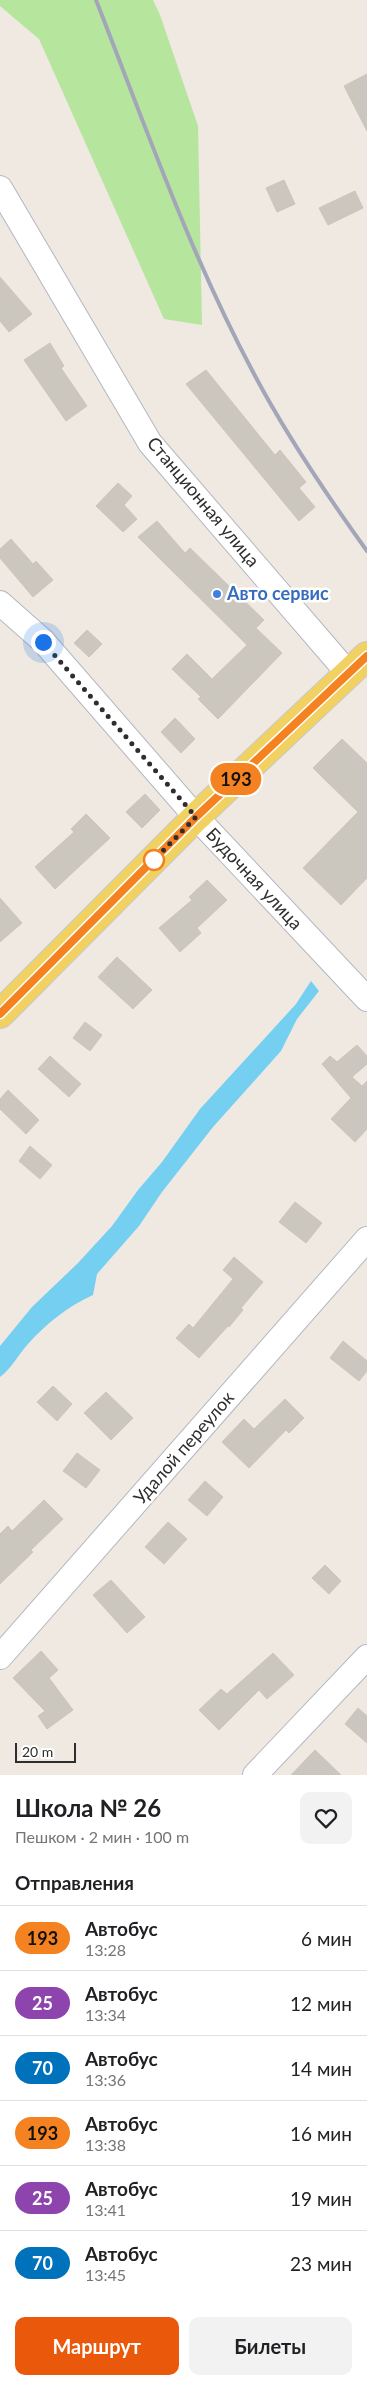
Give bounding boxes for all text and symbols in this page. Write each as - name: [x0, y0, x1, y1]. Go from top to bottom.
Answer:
- street label: Станционная улица: [143, 432, 265, 571]
- place label: Авто сервис: [226, 582, 329, 604]
- marker: Авто сервис: [211, 588, 223, 600]
- your location: [31, 630, 56, 655]
- line badge: 193: [207, 763, 265, 795]
- text: 193: [220, 768, 252, 790]
- street label: Будочная улица: [202, 823, 308, 934]
- unlabelled marker: [143, 849, 165, 871]
- street label: Удалой переулок: [128, 1386, 239, 1508]
- scale bar: [15, 1740, 76, 1763]
- text: 20 m: [22, 1743, 53, 1760]
- button: heart: [300, 1792, 352, 1844]
- text: Школа № 26: [15, 1793, 161, 1822]
- text: Пешком · 2 мин · 100 m: [15, 1827, 189, 1846]
- text: Отправления: [15, 1871, 134, 1894]
- text: Автобус: [85, 1917, 158, 1940]
- text: 193: [27, 1927, 58, 1949]
- text: 6 мин: [301, 1927, 352, 1950]
- text: 13:28: [85, 1940, 126, 1959]
- text: Автобус: [85, 1982, 158, 2005]
- text: 25: [32, 1992, 53, 2014]
- text: 12 мин: [290, 1992, 352, 2015]
- text: 13:34: [85, 2005, 126, 2024]
- text: Автобус: [85, 2047, 158, 2070]
- text: 70: [32, 2057, 53, 2079]
- text: 14 мин: [290, 2057, 352, 2080]
- text: 13:36: [85, 2070, 126, 2089]
- text: Автобус: [85, 2112, 158, 2135]
- text: 193: [27, 2122, 58, 2144]
- text: 16 мин: [290, 2122, 352, 2145]
- text: 13:38: [85, 2135, 126, 2154]
- text: Автобус: [85, 2177, 158, 2200]
- text: 25: [32, 2187, 53, 2209]
- text: 19 мин: [290, 2187, 352, 2210]
- text: 13:41: [85, 2200, 126, 2219]
- text: Автобус: [85, 2242, 158, 2265]
- text: 70: [32, 2252, 53, 2274]
- text: 23 мин: [290, 2252, 352, 2275]
- text: 13:45: [85, 2265, 126, 2284]
- button: Маршрут: [15, 2317, 179, 2375]
- button: Билеты: [189, 2317, 352, 2375]

